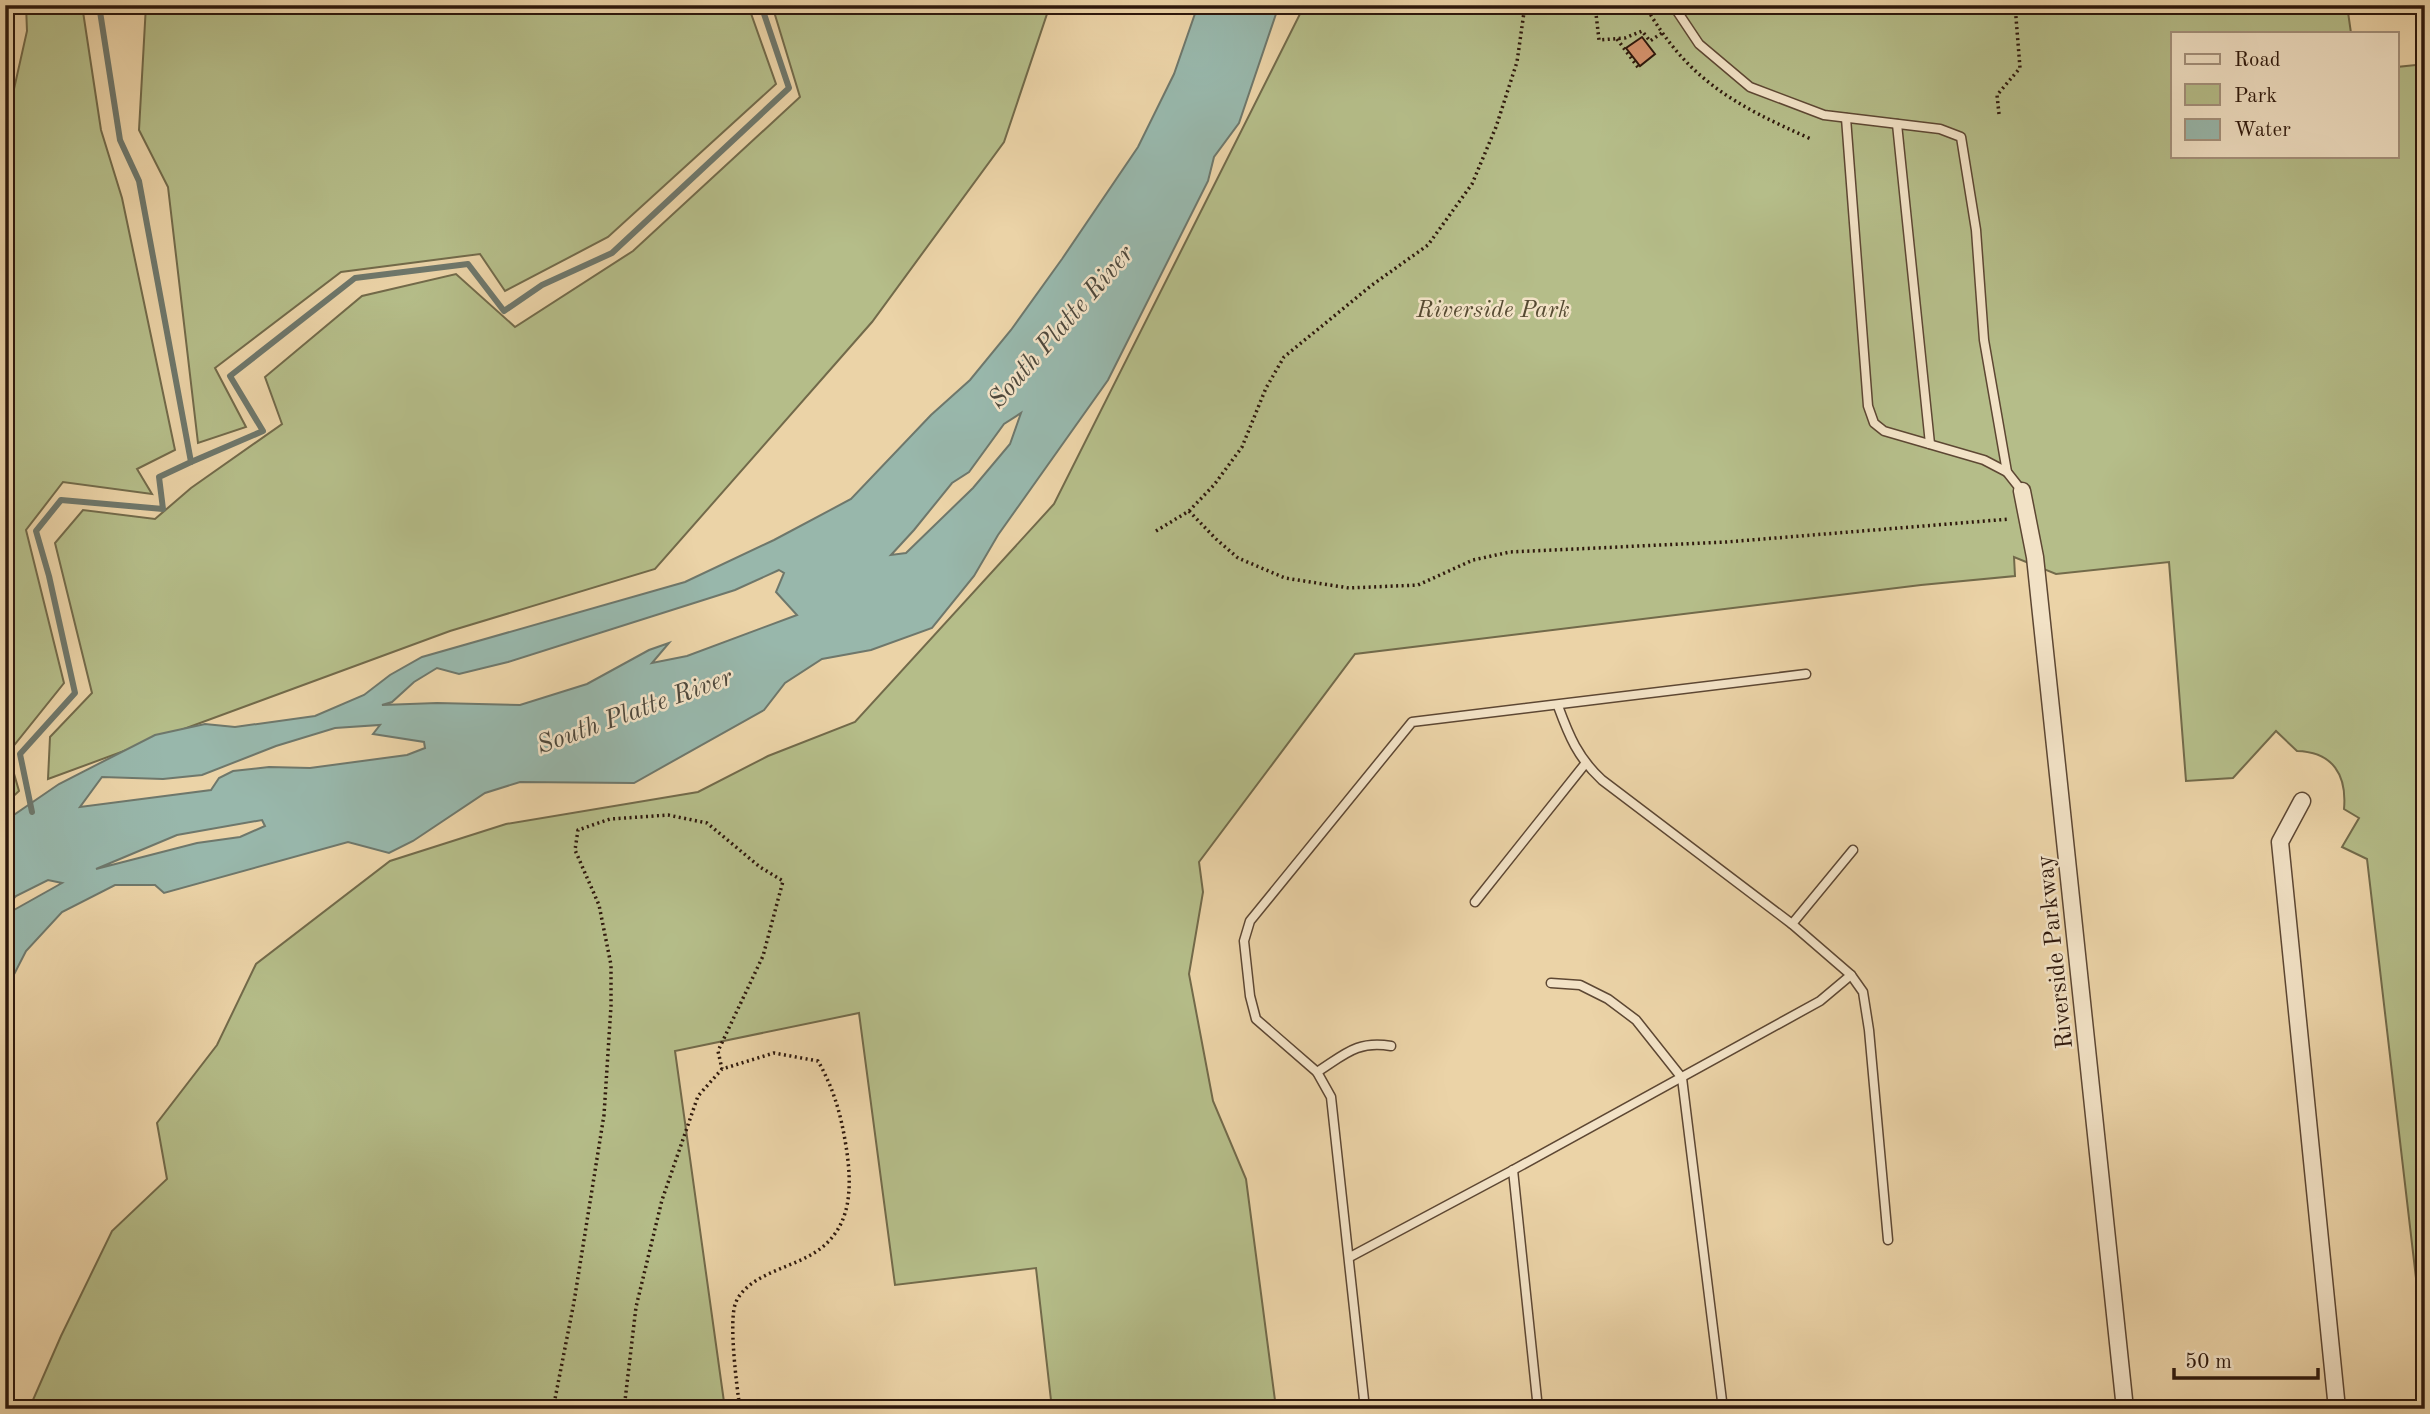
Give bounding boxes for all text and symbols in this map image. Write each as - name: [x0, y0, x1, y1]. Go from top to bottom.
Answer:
- legend: [2171, 32, 2398, 158]
- text: Road: [2234, 50, 2281, 71]
- text: Park: [2234, 86, 2277, 107]
- text: Water: [2234, 120, 2291, 141]
- water label: South Platte River: [984, 240, 1140, 414]
- park label: Riverside Park: [1415, 299, 1570, 323]
- water label: South Platte River: [533, 664, 737, 759]
- street label: Riverside Parkway: [2034, 853, 2078, 1050]
- scale bar: [2174, 1337, 2318, 1381]
- text: 50 m: [2185, 1352, 2232, 1373]

